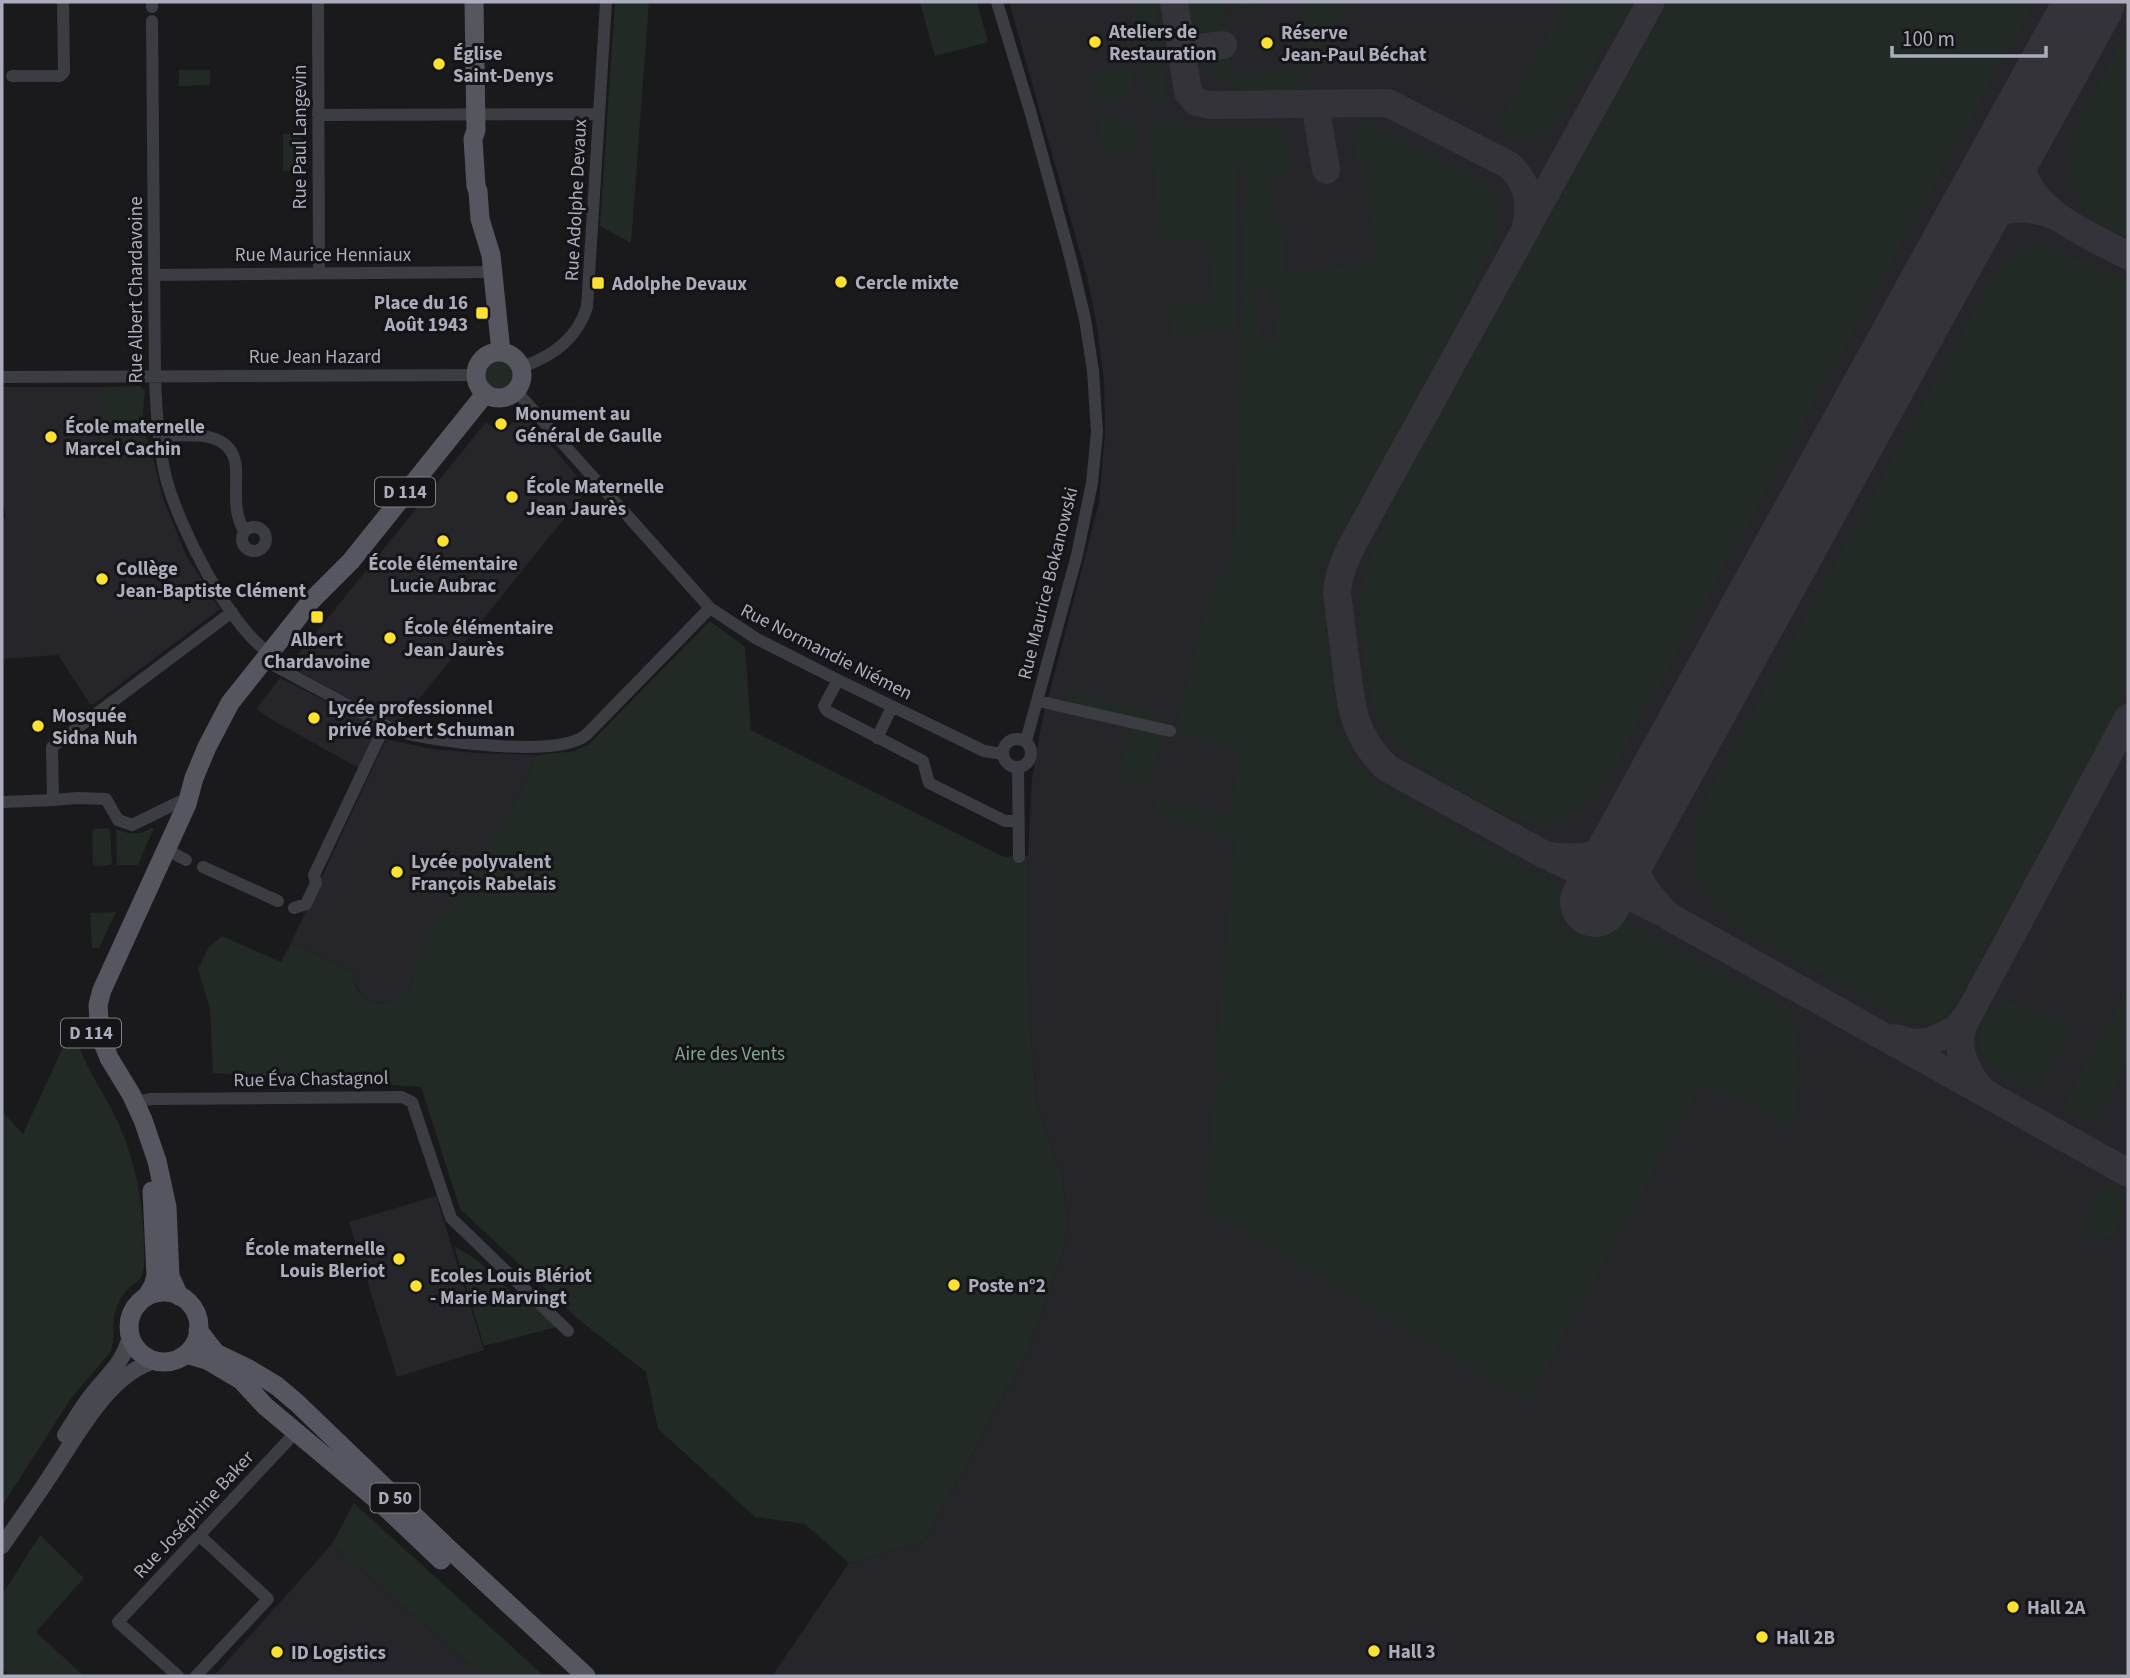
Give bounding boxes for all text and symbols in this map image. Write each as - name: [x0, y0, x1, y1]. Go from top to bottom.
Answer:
- scale bar: [1892, 14, 2046, 58]
- place label: Ateliers de Restauration: [1108, 19, 1217, 68]
- place label: Réserve Jean-Paul Béchat: [1281, 20, 1426, 69]
- text: 100 m: [1902, 24, 1955, 54]
- marker: Ateliers de Restauration: [1087, 34, 1103, 50]
- marker: Réserve Jean-Paul Béchat: [1259, 35, 1275, 51]
- place label: Église Saint-Denys: [453, 41, 554, 90]
- marker: Église Saint-Denys: [431, 56, 447, 72]
- street label: Rue Paul Langevin: [287, 65, 314, 209]
- street label: Rue Adolphe Devaux: [559, 118, 594, 282]
- street label: Rue Albert Chardavoine: [123, 196, 150, 384]
- street label: Rue Maurice Henniaux: [235, 242, 412, 269]
- place label: Cercle mixte: [855, 270, 959, 297]
- place label: Adolphe Devaux: [611, 271, 747, 298]
- marker: Cercle mixte: [833, 274, 849, 290]
- marker: Adolphe Devaux: [590, 275, 606, 291]
- place label: Place du 16 Août 1943: [374, 290, 468, 339]
- marker: Place du 16 Août 1943: [474, 305, 490, 321]
- street label: Rue Jean Hazard: [249, 344, 381, 371]
- place label: Monument au Général de Gaulle: [515, 401, 662, 450]
- place label: École maternelle Marcel Cachin: [65, 414, 205, 463]
- marker: Monument au Général de Gaulle: [493, 416, 509, 432]
- marker: École maternelle Marcel Cachin: [43, 429, 59, 445]
- place label: École Maternelle Jean Jaurès: [526, 474, 664, 523]
- road number: D 114: [375, 478, 435, 506]
- street label: Rue Maurice Bokanowski: [1011, 484, 1085, 682]
- marker: École Maternelle Jean Jaurès: [504, 489, 520, 505]
- marker: École élémentaire Lucie Aubrac: [435, 533, 451, 549]
- place label: École élémentaire Lucie Aubrac: [368, 551, 518, 600]
- place label: Collège Jean-Baptiste Clément: [116, 556, 306, 605]
- marker: Collège Jean-Baptiste Clément: [94, 571, 110, 587]
- street label: Rue Normandie Niémen: [736, 597, 917, 707]
- marker: Albert Chardavoine: [309, 609, 325, 625]
- place label: École élémentaire Jean Jaurès: [404, 615, 554, 664]
- place label: Albert Chardavoine: [264, 627, 370, 676]
- marker: École élémentaire Jean Jaurès: [382, 630, 398, 646]
- place label: Lycée professionnel privé Robert Schuman: [328, 695, 515, 744]
- place label: Mosquée Sidna Nuh: [52, 703, 138, 752]
- marker: Lycée professionnel privé Robert Schuman: [306, 710, 322, 726]
- marker: Mosquée Sidna Nuh: [30, 718, 46, 734]
- place label: Lycée polyvalent François Rabelais: [411, 849, 556, 898]
- marker: Lycée polyvalent François Rabelais: [389, 864, 405, 880]
- road number: D 114: [61, 1018, 121, 1048]
- park label: Aire des Vents: [675, 1041, 785, 1068]
- street label: Rue Éva Chastagnol: [233, 1065, 389, 1094]
- place label: École maternelle Louis Bleriot: [245, 1236, 385, 1285]
- marker: École maternelle Louis Bleriot: [391, 1251, 407, 1267]
- place label: Ecoles Louis Blériot - Marie Marvingt: [430, 1263, 592, 1312]
- place label: Poste n°2: [968, 1273, 1046, 1300]
- marker: Poste n°2: [946, 1277, 962, 1293]
- marker: Ecoles Louis Blériot - Marie Marvingt: [408, 1278, 424, 1294]
- street label: Rue Joséphine Baker: [128, 1445, 261, 1585]
- road number: D 50: [370, 1484, 420, 1512]
- place label: Hall 2A: [2027, 1595, 2086, 1622]
- marker: Hall 2A: [2005, 1599, 2021, 1615]
- place label: Hall 2B: [1776, 1625, 1835, 1652]
- marker: Hall 2B: [1754, 1629, 1770, 1645]
- place label: Hall 3: [1388, 1639, 1436, 1666]
- place label: ID Logistics: [291, 1640, 386, 1667]
- marker: Hall 3: [1366, 1643, 1382, 1659]
- marker: ID Logistics: [269, 1644, 285, 1660]

